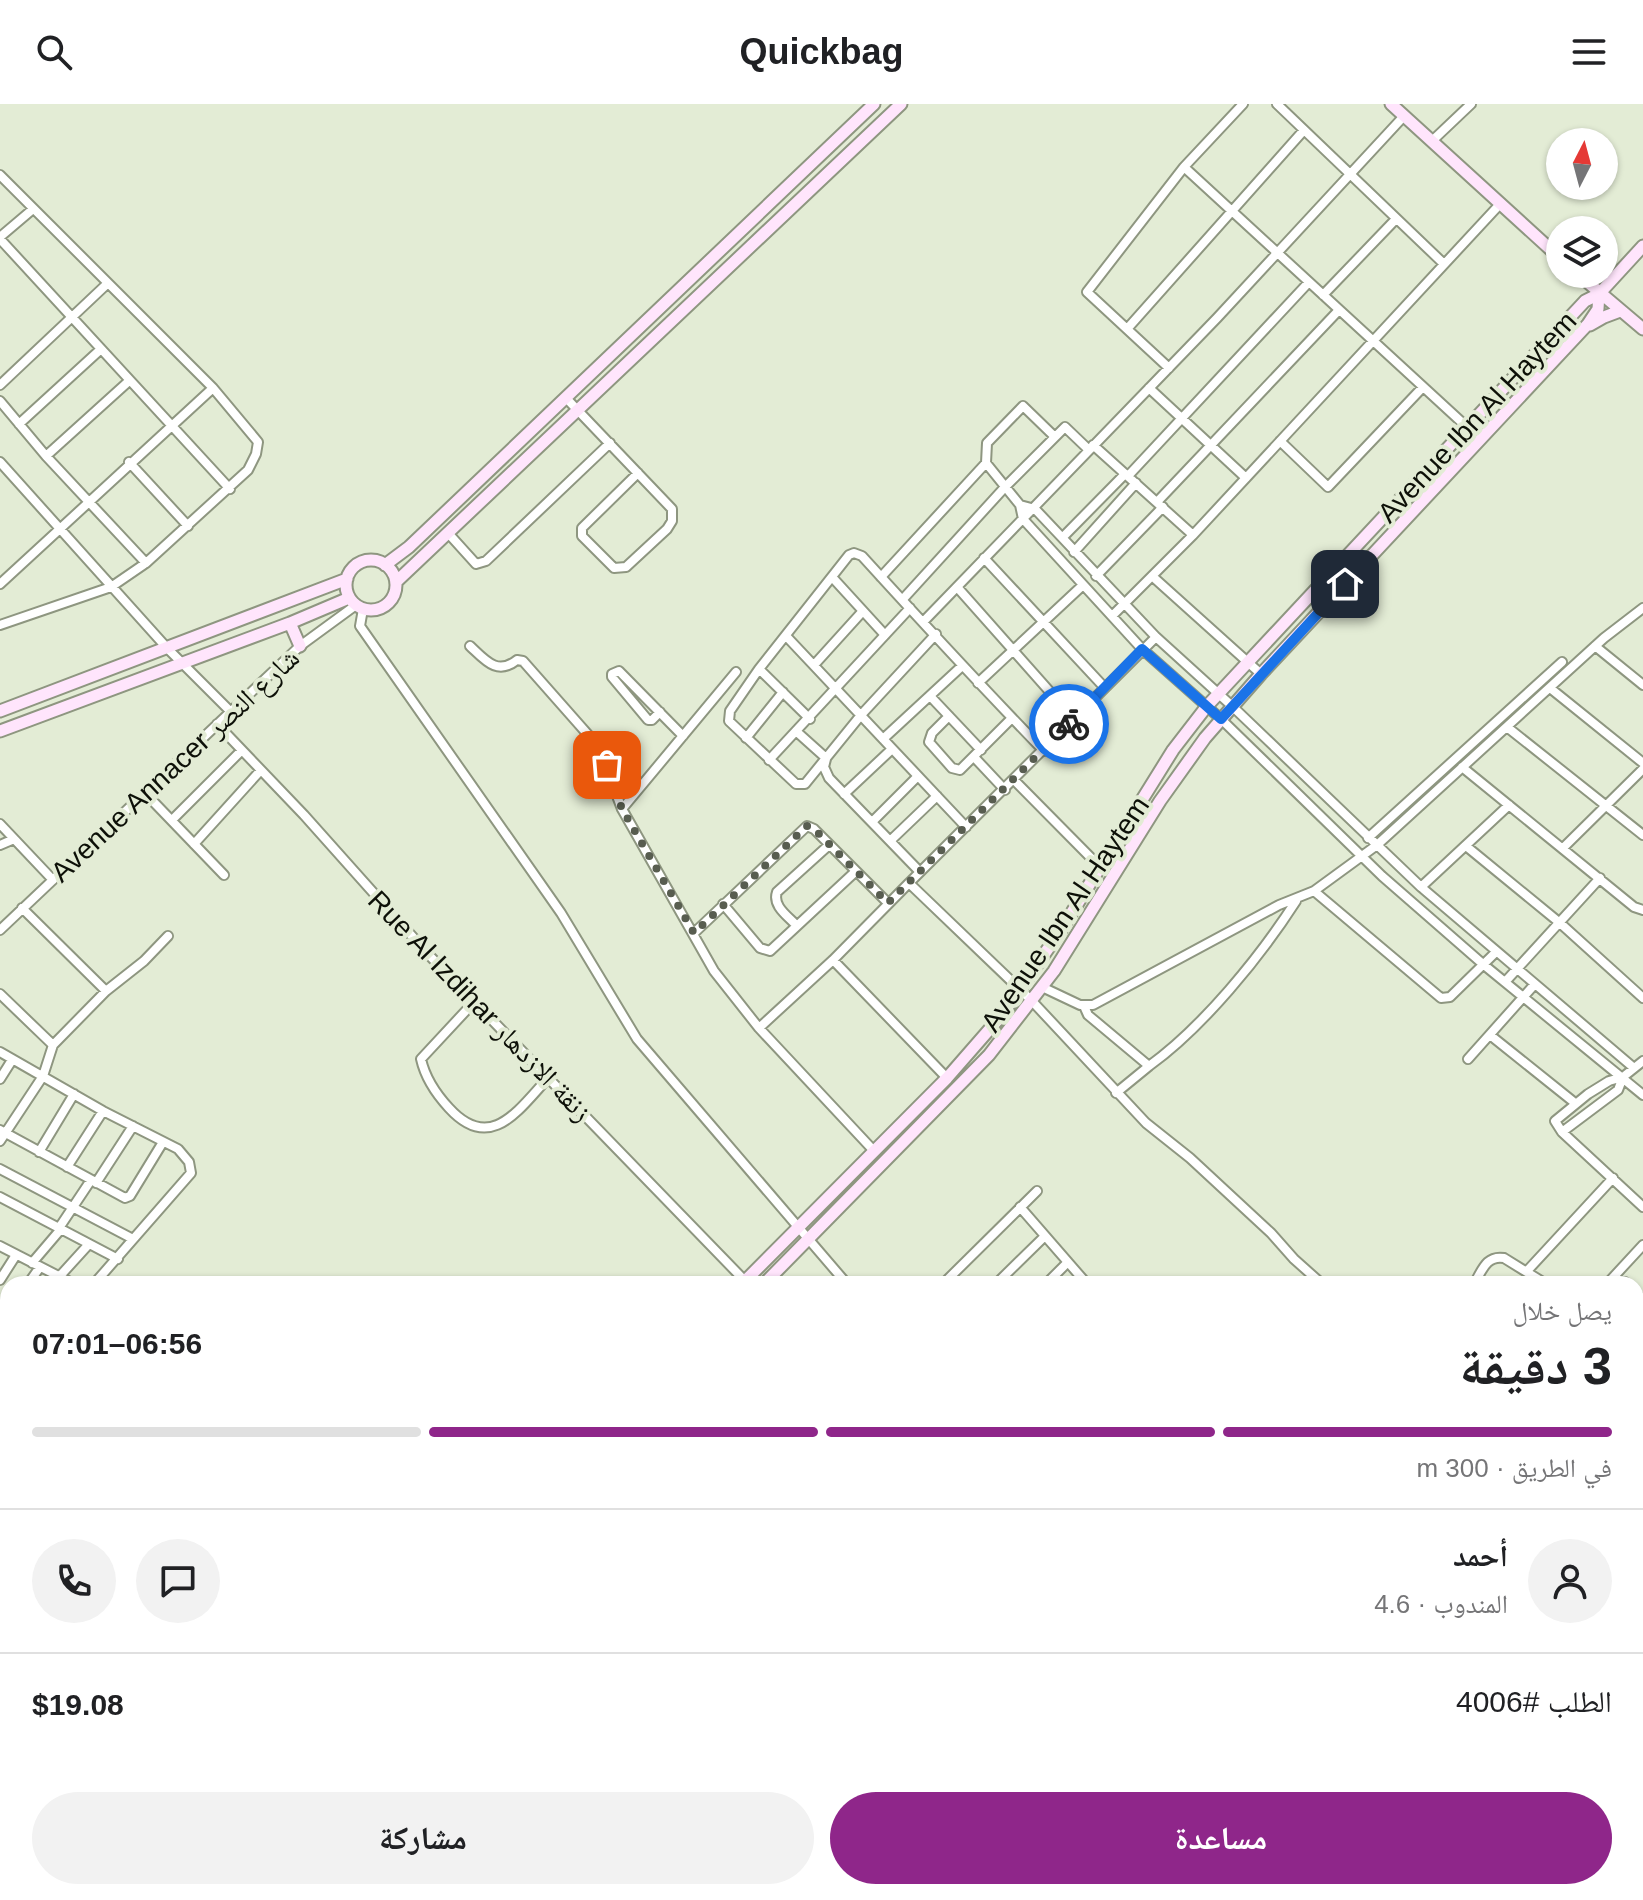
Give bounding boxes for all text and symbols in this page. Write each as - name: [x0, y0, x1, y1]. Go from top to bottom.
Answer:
- icon: search: [32, 30, 76, 74]
- icon: menu: [1567, 30, 1611, 74]
- text: Quickbag: [739, 31, 904, 72]
- north arrow: [1546, 128, 1618, 200]
- map controls: [1546, 128, 1618, 288]
- button: layers: [1546, 216, 1618, 288]
- street label: Avenue Ibn Al Haytem: [1371, 305, 1583, 529]
- pin: [1311, 550, 1379, 618]
- icon: home: [1323, 562, 1367, 606]
- street label: Avenue Annacer شارع النصر: [45, 642, 307, 890]
- courier: [1029, 684, 1109, 764]
- icon: bike: [1047, 702, 1091, 746]
- pin: [573, 731, 641, 799]
- icon: bag: [585, 743, 629, 787]
- street label: Avenue Ibn Al Haytem: [975, 791, 1155, 1037]
- street label: Rue Al Izdihar زنقة الازدهار: [362, 885, 598, 1127]
- text: يصل خلال: [1512, 1296, 1612, 1326]
- text: 06:56–07:01: [32, 1327, 202, 1360]
- text: 3 دقيقة: [1459, 1337, 1612, 1395]
- text: في الطريق · 300 m: [1416, 1453, 1612, 1483]
- button: phone: [32, 1539, 116, 1623]
- button: chat: [136, 1539, 220, 1623]
- text: أحمد: [1453, 1539, 1508, 1572]
- button: person: [1528, 1539, 1612, 1623]
- text: المندوب · 4.6: [1374, 1589, 1508, 1619]
- text: الطلب #4006: [1456, 1685, 1612, 1718]
- text: $19.08: [32, 1688, 124, 1721]
- button: مشاركة: [32, 1792, 814, 1884]
- button: مساعدة: [830, 1792, 1612, 1884]

